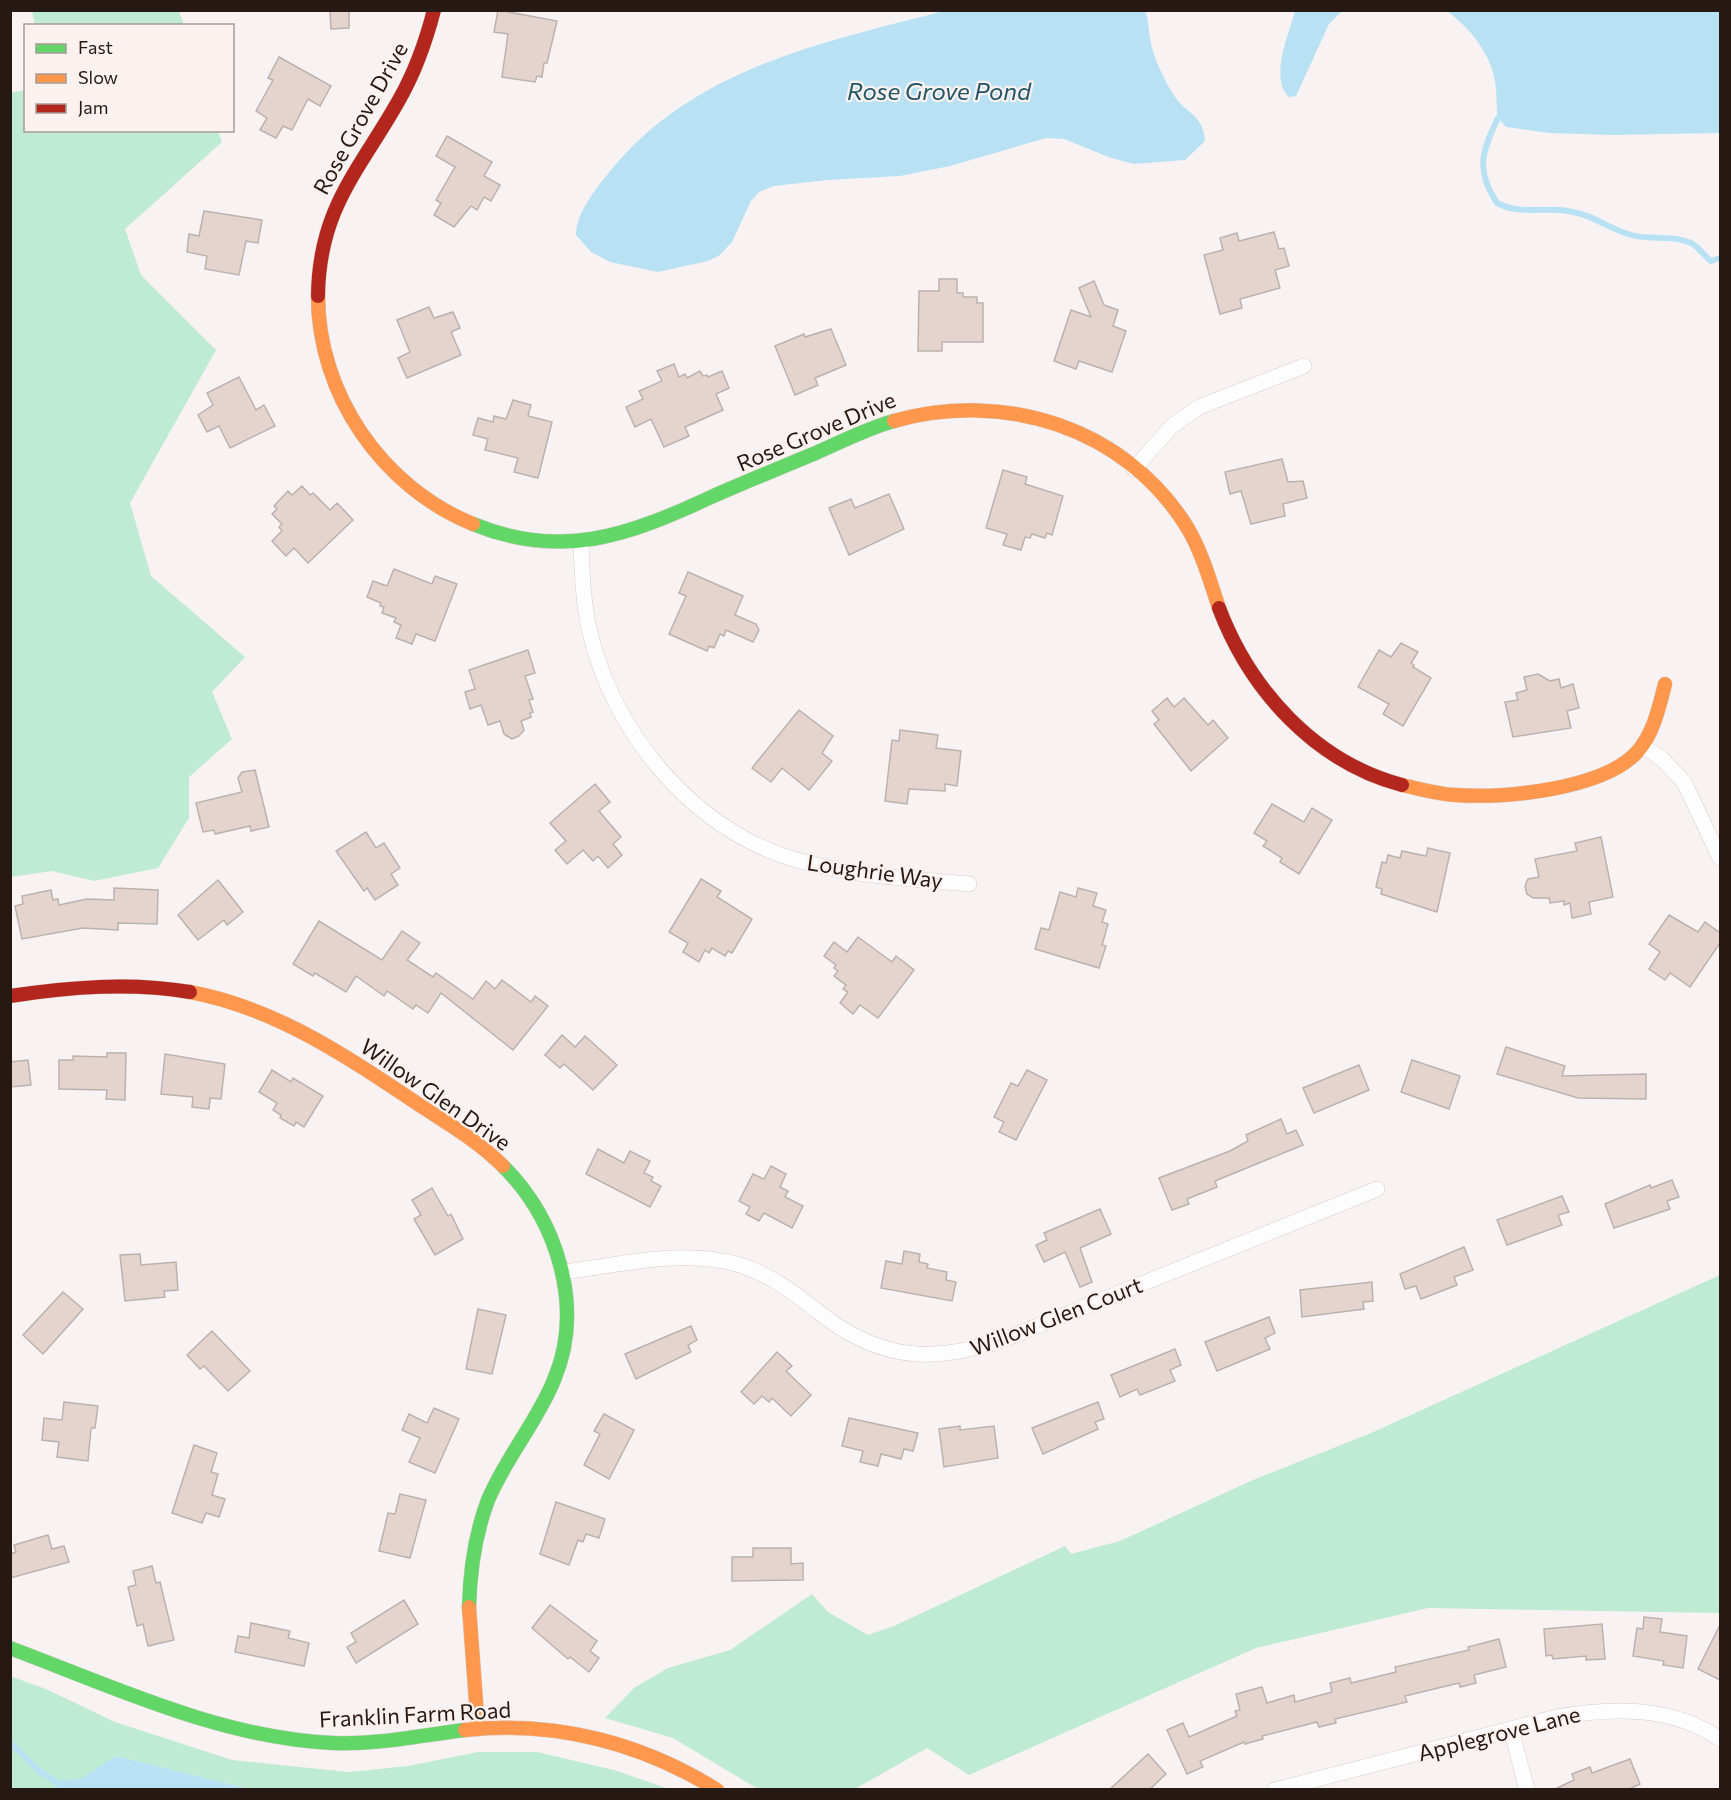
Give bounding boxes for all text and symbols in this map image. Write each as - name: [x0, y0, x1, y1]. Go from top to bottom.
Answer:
- legend: [24, 24, 234, 132]
- text: Fast: [78, 36, 113, 58]
- street label: Rose Grove Drive: [307, 37, 413, 199]
- text: Slow: [78, 66, 118, 88]
- water label: Rose Grove Pond: [847, 76, 1032, 105]
- text: Jam: [78, 96, 108, 118]
- street label: Rose Grove Drive: [733, 385, 899, 477]
- street label: Loughrie Way: [805, 848, 945, 894]
- street label: Willow Glen Drive: [356, 1032, 516, 1156]
- street label: Willow Glen Court: [966, 1271, 1146, 1361]
- street label: Franklin Farm Road: [318, 1695, 512, 1733]
- street label: Applegrove Lane: [1415, 1700, 1583, 1766]

